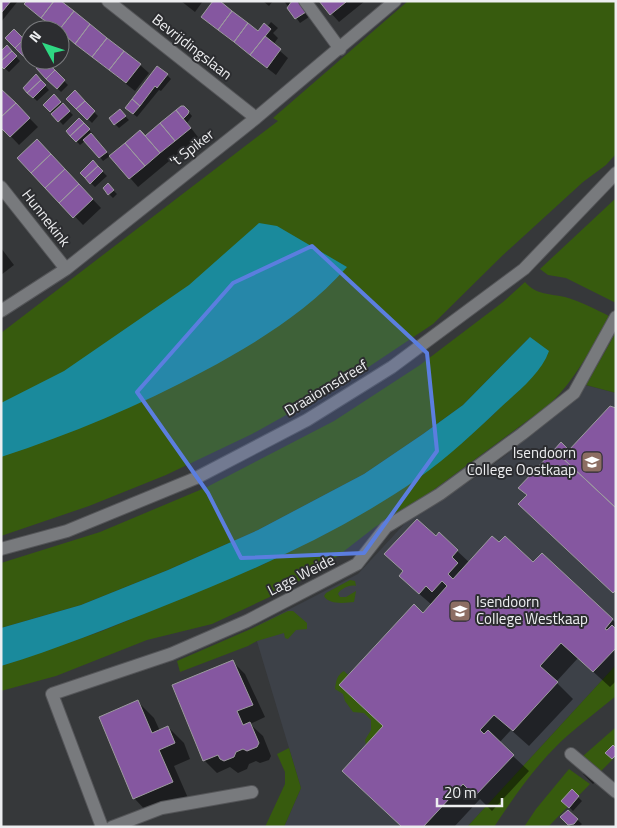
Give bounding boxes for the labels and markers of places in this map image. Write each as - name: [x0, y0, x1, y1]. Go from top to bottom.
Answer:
- place label: Isendoorn College Oostkaap: [467, 441, 576, 481]
- school or university icon: Isendoorn College Oostkaap: [580, 450, 604, 474]
- place label: Isendoorn College Westkaap: [476, 590, 588, 630]
- school or university icon: Isendoorn College Westkaap: [448, 599, 472, 623]

